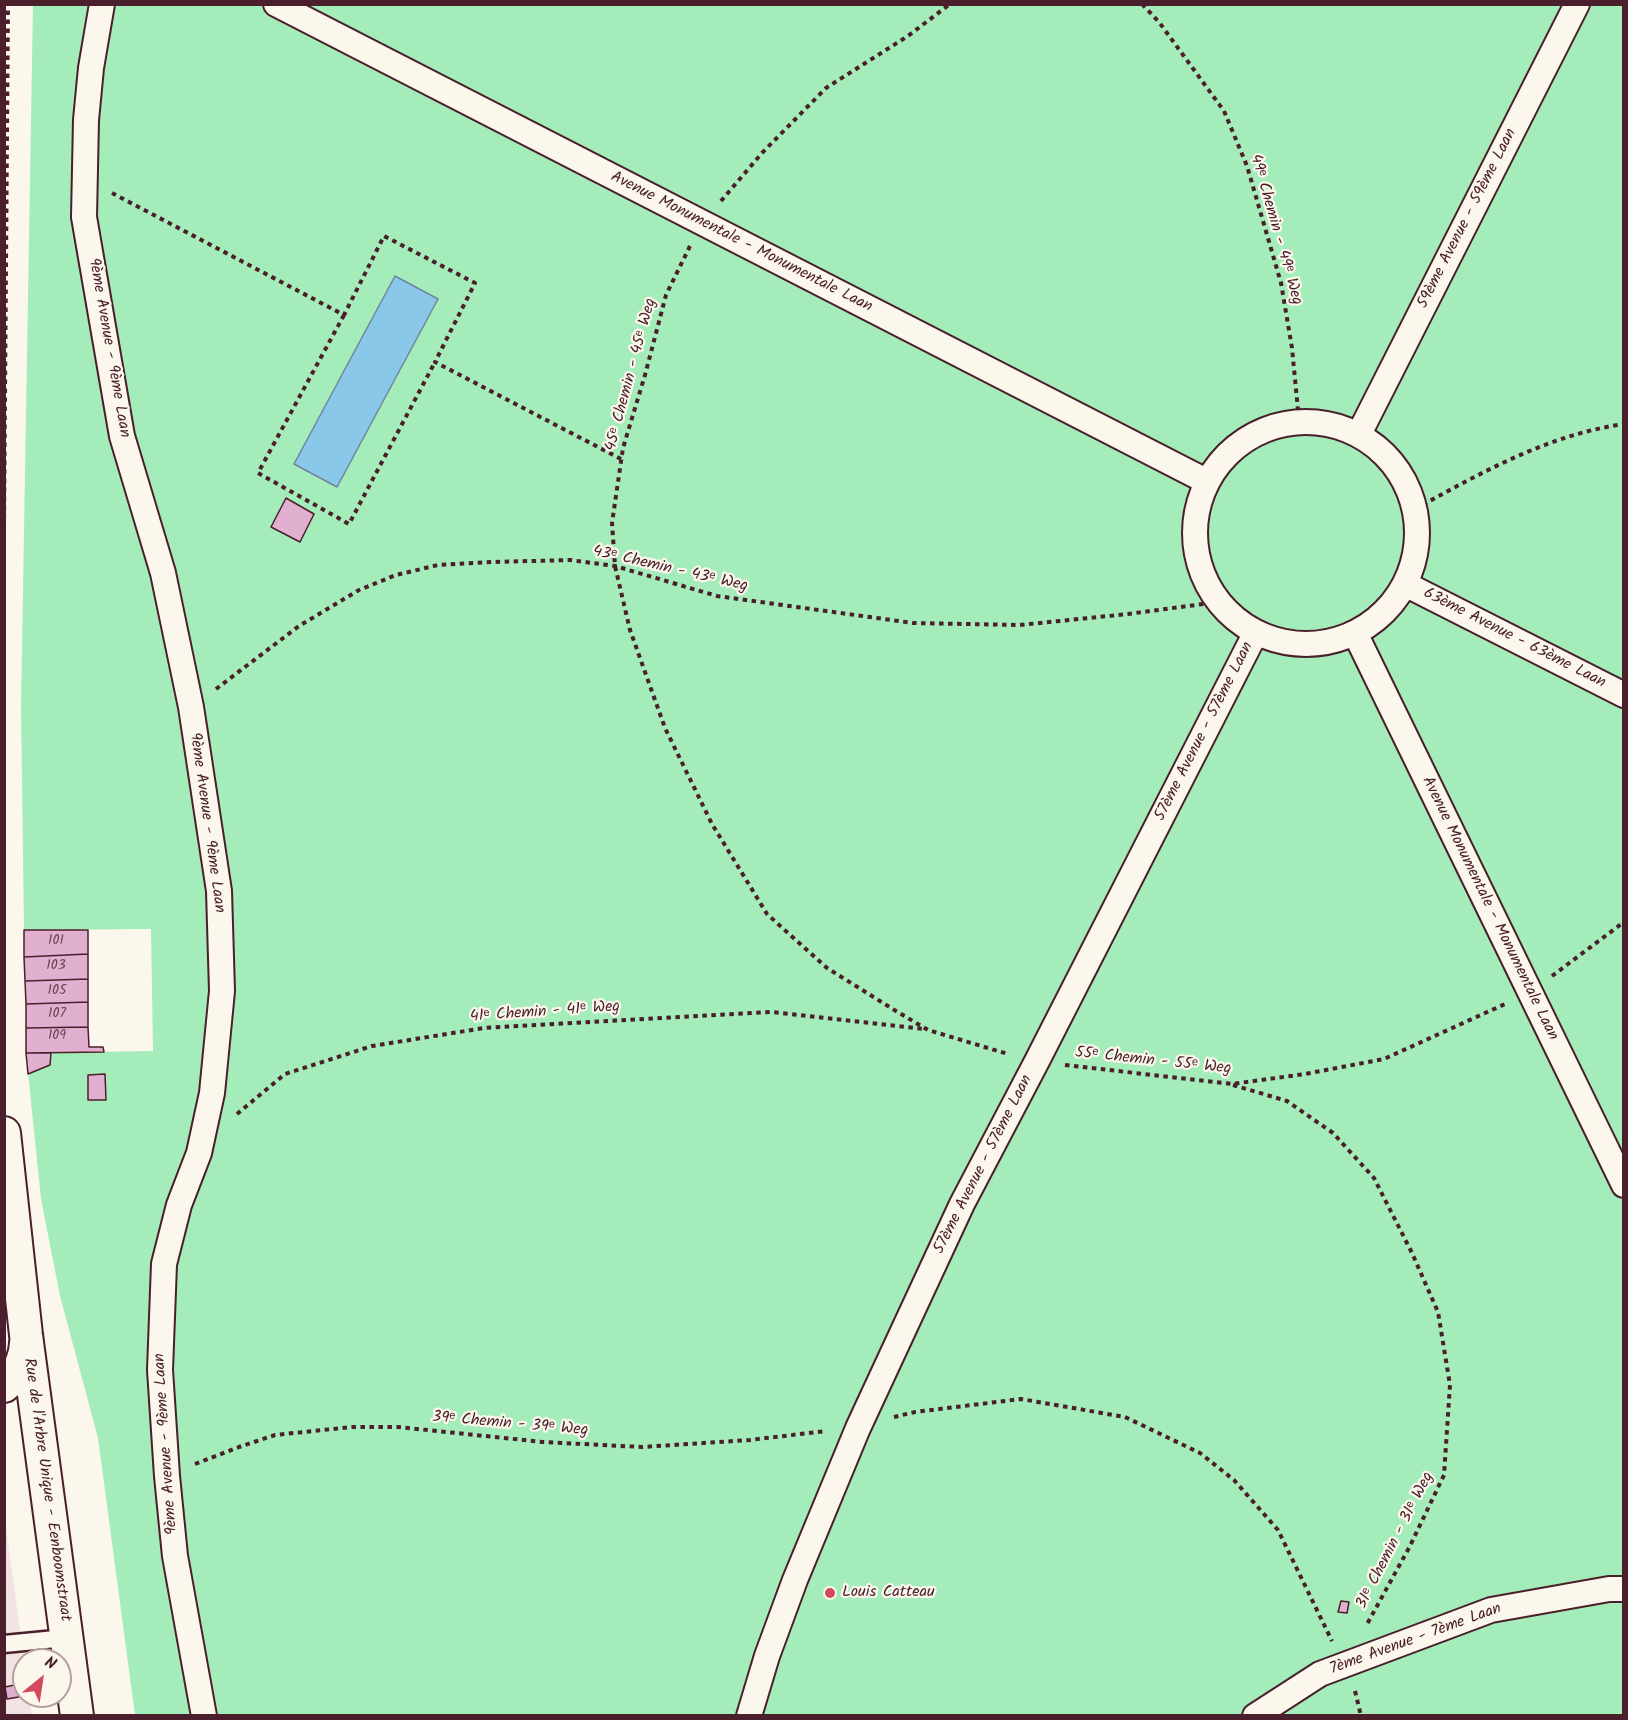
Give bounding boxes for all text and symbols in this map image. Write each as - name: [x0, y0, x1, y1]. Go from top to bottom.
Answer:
- street label: 59ème Avenue - 59ème Laan: [1414, 126, 1522, 312]
- street label: 49ᵉ Chemin - 49ᵉ Weg: [1244, 152, 1306, 308]
- street label: Avenue Monumentale - Monumentale Laan: [607, 168, 875, 318]
- street label: 9ème Avenue - 9ème Laan: [83, 257, 133, 439]
- street label: 45ᵉ Chemin - 45ᵉ Weg: [602, 296, 662, 454]
- street label: 43ᵉ Chemin - 43ᵉ Weg: [591, 543, 749, 597]
- street label: 63ème Avenue - 63ème Laan: [1420, 585, 1608, 693]
- street label: 57ème Avenue - 57ème Laan: [1151, 639, 1259, 825]
- street label: 9ème Avenue - 9ème Laan: [184, 732, 228, 914]
- street label: Avenue Monumentale - Monumentale Laan: [1417, 774, 1561, 1044]
- house number: 101: [48, 934, 64, 950]
- house number: 103: [46, 959, 66, 975]
- house number: 105: [48, 984, 66, 1000]
- street label: 41ᵉ Chemin - 41ᵉ Weg: [469, 998, 621, 1028]
- house number: 107: [48, 1007, 66, 1023]
- house number: 109: [48, 1029, 66, 1045]
- street label: 55ᵉ Chemin - 55ᵉ Weg: [1074, 1044, 1232, 1080]
- street label: 57ème Avenue - 57ème Laan: [930, 1072, 1038, 1258]
- street label: 9ème Avenue - 9ème Laan: [151, 1353, 183, 1535]
- street label: Rue de l'Arbre Unique - Eenboomstraat: [18, 1357, 74, 1623]
- street label: 39ᵉ Chemin - 39ᵉ Weg: [431, 1409, 589, 1441]
- street label: 31ᵉ Chemin - 31ᵉ Weg: [1353, 1469, 1439, 1613]
- place label: Louis Catteau: [842, 1583, 935, 1603]
- marker: Louis Catteau: [823, 1586, 837, 1600]
- street label: 7ème Avenue - 7ème Laan: [1328, 1600, 1504, 1680]
- north arrow: [12, 1648, 72, 1708]
- text: N: [40, 1650, 61, 1677]

